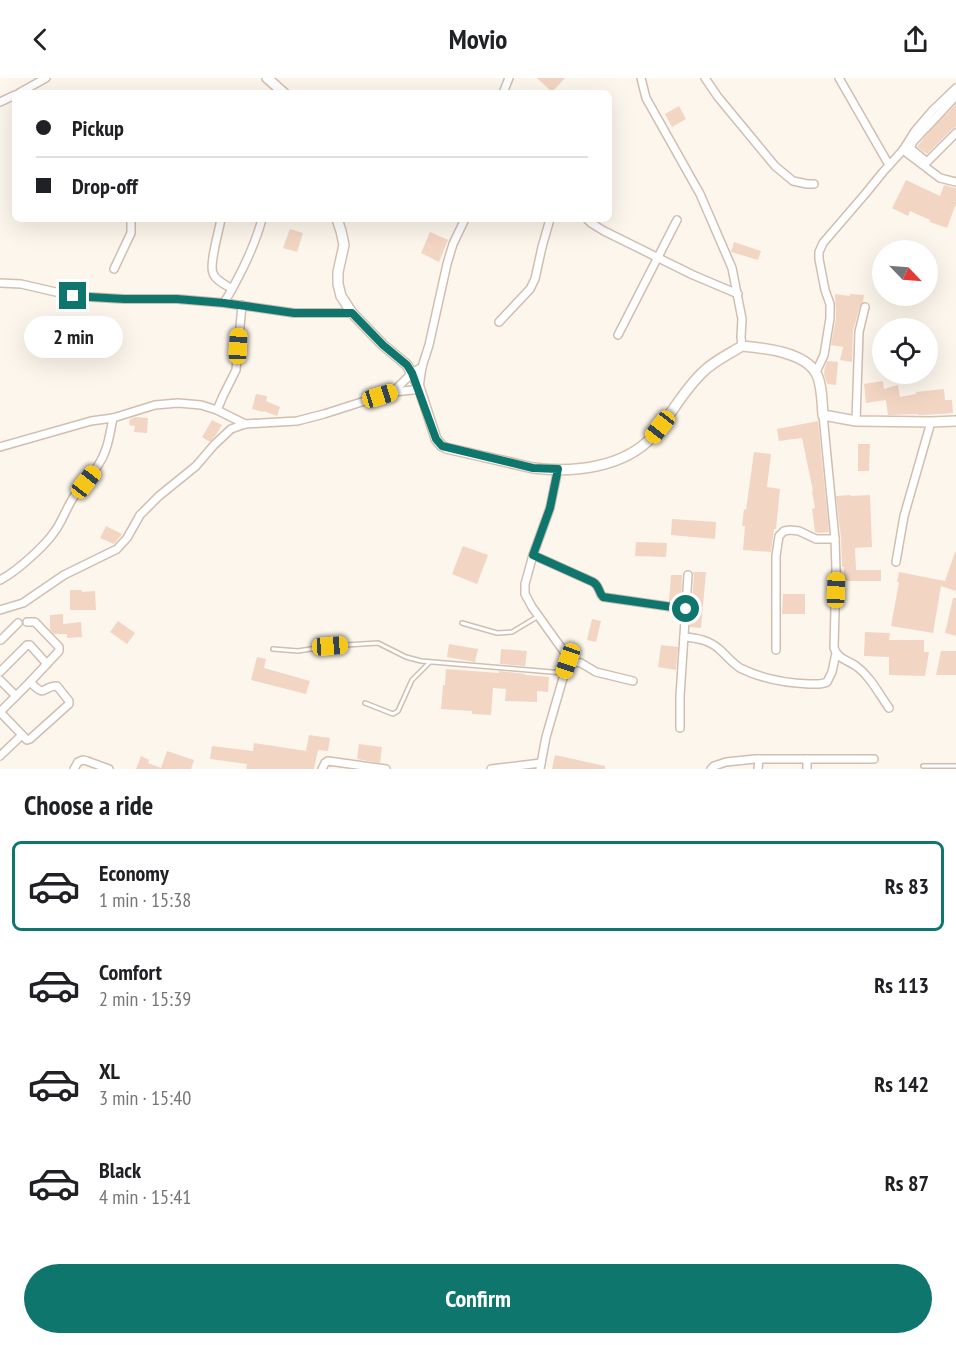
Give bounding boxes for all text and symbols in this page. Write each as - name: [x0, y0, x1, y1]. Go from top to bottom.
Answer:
- text: Movio: [449, 22, 507, 56]
- icon: back: [24, 23, 57, 56]
- icon: share: [899, 23, 932, 56]
- text: Pickup: [72, 114, 124, 142]
- text: Drop-off: [72, 172, 138, 200]
- north arrow: [872, 240, 938, 306]
- map controls: [872, 240, 938, 384]
- route end: [59, 282, 86, 309]
- callout: 2 min: [23, 317, 122, 359]
- button: locate: [872, 318, 938, 384]
- text: 2 min: [53, 324, 94, 350]
- car: [228, 328, 248, 364]
- car: [360, 382, 400, 410]
- car: [642, 407, 678, 447]
- car: [68, 462, 104, 502]
- car: [826, 572, 846, 608]
- route start: [672, 595, 699, 622]
- car: [311, 636, 349, 656]
- car: [554, 641, 582, 681]
- text: Choose a ride: [24, 788, 153, 822]
- icon: car: [27, 859, 81, 913]
- text: Economy: [99, 859, 169, 887]
- text: Rs 83: [885, 872, 929, 900]
- text: 1 min · 15:38: [99, 887, 191, 913]
- icon: car: [27, 958, 81, 1012]
- text: Comfort: [99, 958, 162, 986]
- text: Rs 113: [874, 971, 929, 999]
- text: 2 min · 15:39: [99, 986, 191, 1012]
- icon: car: [27, 1057, 81, 1111]
- text: XL: [99, 1057, 120, 1085]
- text: Rs 142: [874, 1070, 929, 1098]
- text: 3 min · 15:40: [99, 1085, 191, 1111]
- icon: car: [27, 1156, 81, 1210]
- text: Black: [99, 1156, 141, 1184]
- text: Rs 87: [885, 1169, 929, 1197]
- text: 4 min · 15:41: [99, 1184, 191, 1210]
- button: Confirm: [24, 1264, 932, 1333]

